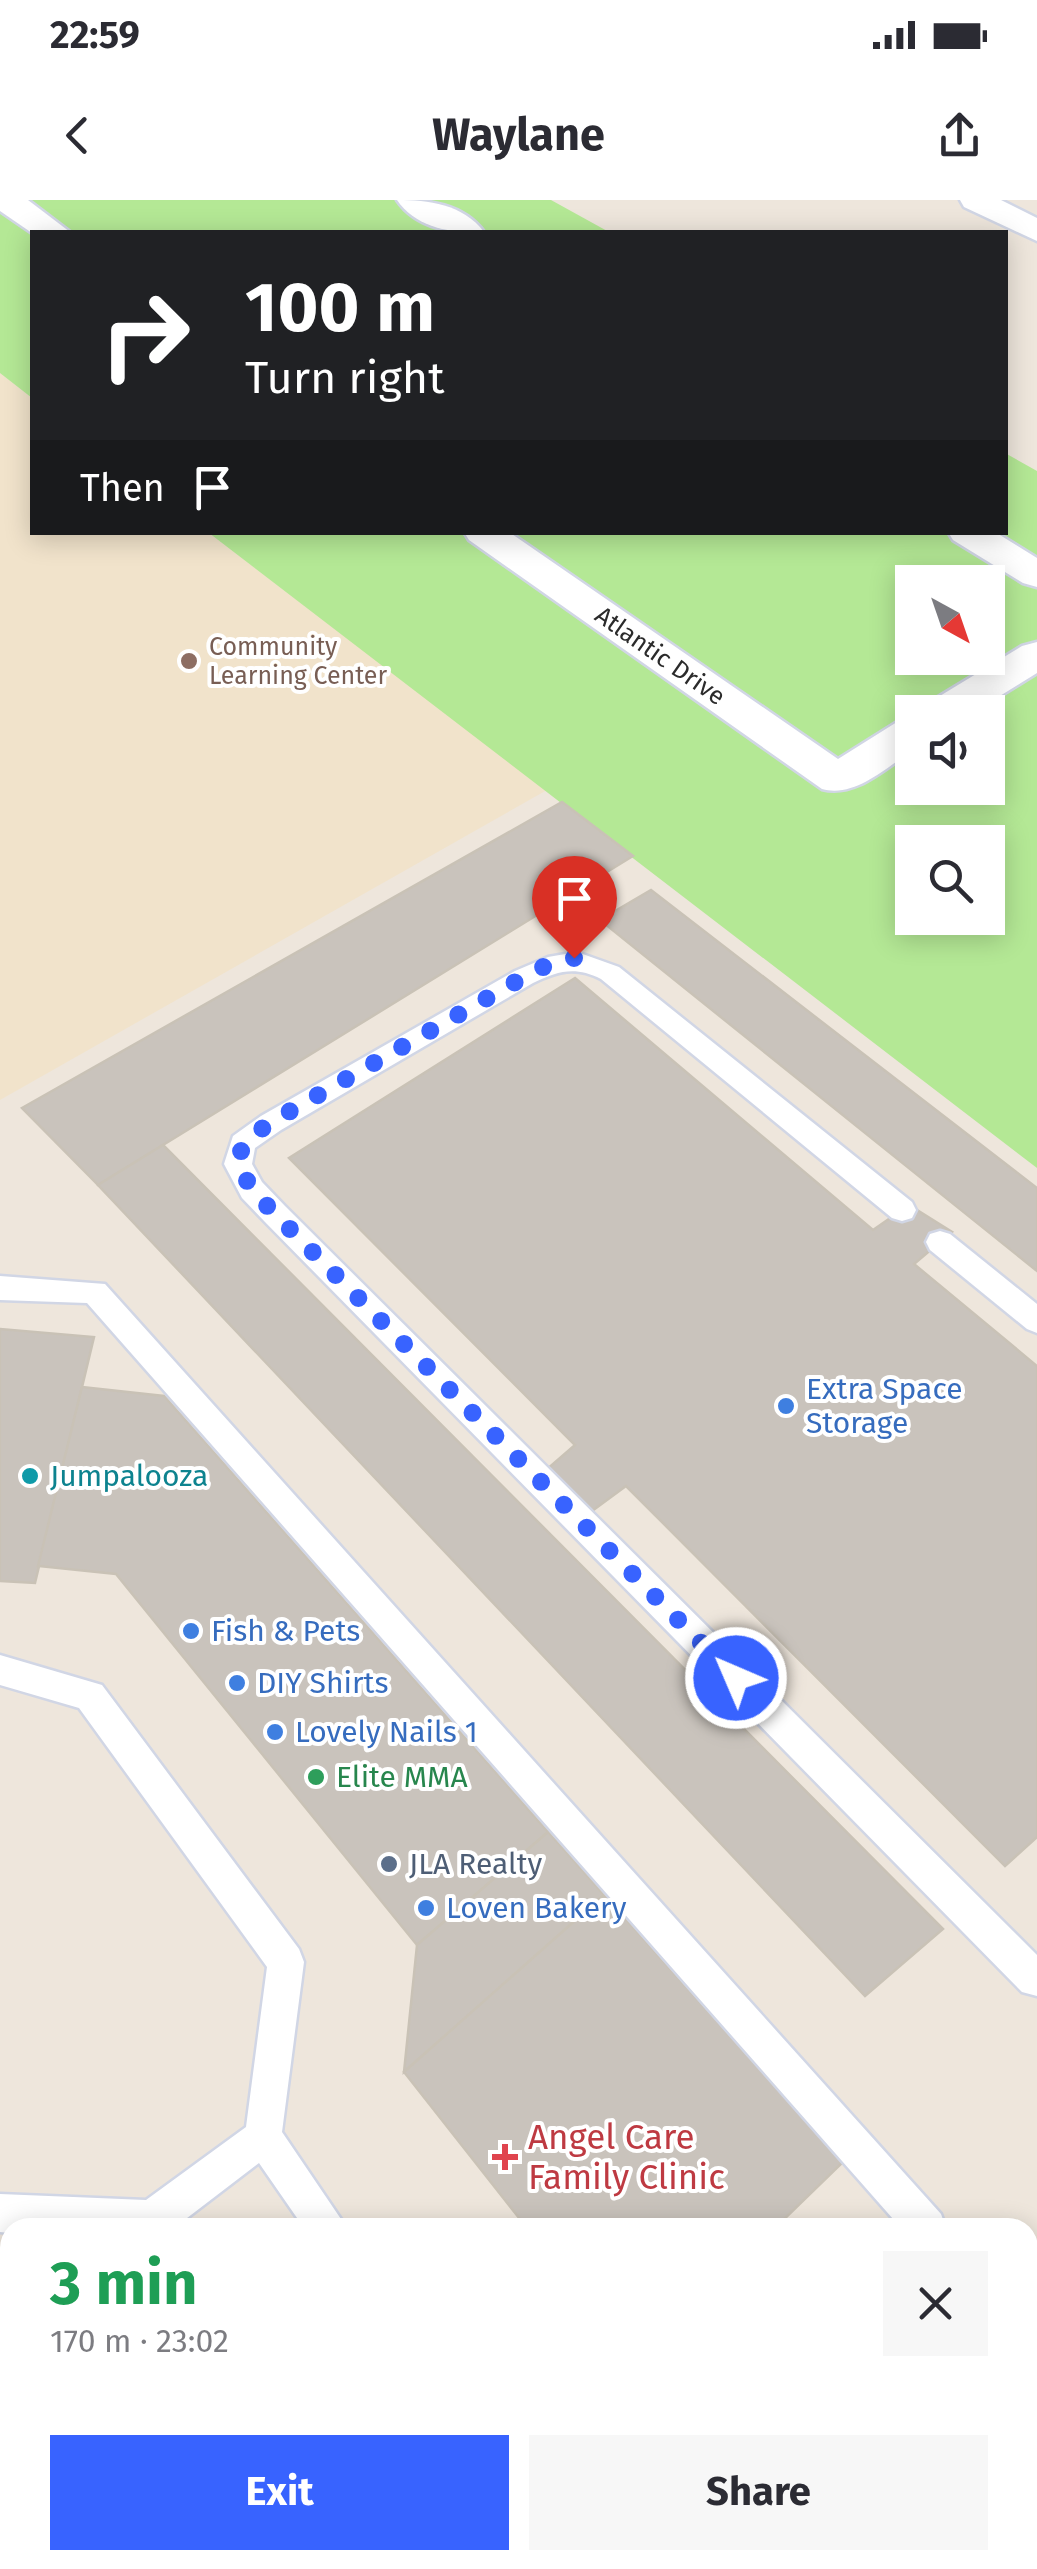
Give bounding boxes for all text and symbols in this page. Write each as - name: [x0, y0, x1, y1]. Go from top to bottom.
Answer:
- text: 22:59: [50, 12, 140, 58]
- icon: back: [50, 108, 105, 163]
- text: Waylane: [432, 108, 605, 162]
- icon: share: [932, 108, 987, 163]
- text: 100 m: [245, 266, 435, 350]
- icon: right: [80, 270, 210, 400]
- text: Turn right: [245, 351, 444, 405]
- icon: arrive: [185, 460, 240, 515]
- text: Then: [80, 465, 165, 511]
- north arrow: [895, 565, 1005, 675]
- map controls: [895, 565, 1005, 935]
- street label: Atlantic Drive: [589, 600, 731, 712]
- place label: Community Learning Center: [209, 632, 387, 691]
- marker: Community Learning Center: [178, 650, 200, 672]
- button: sound: [895, 695, 1005, 805]
- button: search: [895, 825, 1005, 935]
- pin: [532, 856, 617, 959]
- icon: arrive: [547, 871, 602, 926]
- place label: Extra Space Storage: [806, 1371, 963, 1441]
- marker: Extra Space Storage: [775, 1395, 797, 1417]
- place label: Jumpalooza: [50, 1458, 208, 1494]
- marker: Jumpalooza: [19, 1465, 41, 1487]
- place label: Fish & Pets: [211, 1613, 360, 1649]
- marker: Fish & Pets: [180, 1620, 202, 1642]
- position arrow: [684, 1626, 788, 1730]
- place label: DIY Shirts: [257, 1665, 388, 1701]
- marker: DIY Shirts: [226, 1672, 248, 1694]
- place label: Lovely Nails 1: [295, 1714, 478, 1750]
- marker: Lovely Nails 1: [264, 1721, 286, 1743]
- place label: Elite MMA: [336, 1759, 468, 1795]
- marker: Elite MMA: [305, 1766, 327, 1788]
- place label: JLA Realty: [409, 1846, 542, 1882]
- marker: JLA Realty: [378, 1853, 400, 1875]
- place label: Loven Bakery: [446, 1890, 627, 1926]
- marker: Loven Bakery: [415, 1897, 437, 1919]
- place label: Angel Care Family Clinic: [528, 2116, 725, 2198]
- marker: Angel Care Family Clinic: [492, 2144, 518, 2170]
- text: 3 min: [50, 2248, 198, 2320]
- button: close: [883, 2251, 988, 2356]
- text: 170 m · 23:02: [50, 2322, 229, 2360]
- button: Exit: [50, 2435, 509, 2550]
- button: Share: [529, 2435, 988, 2550]

